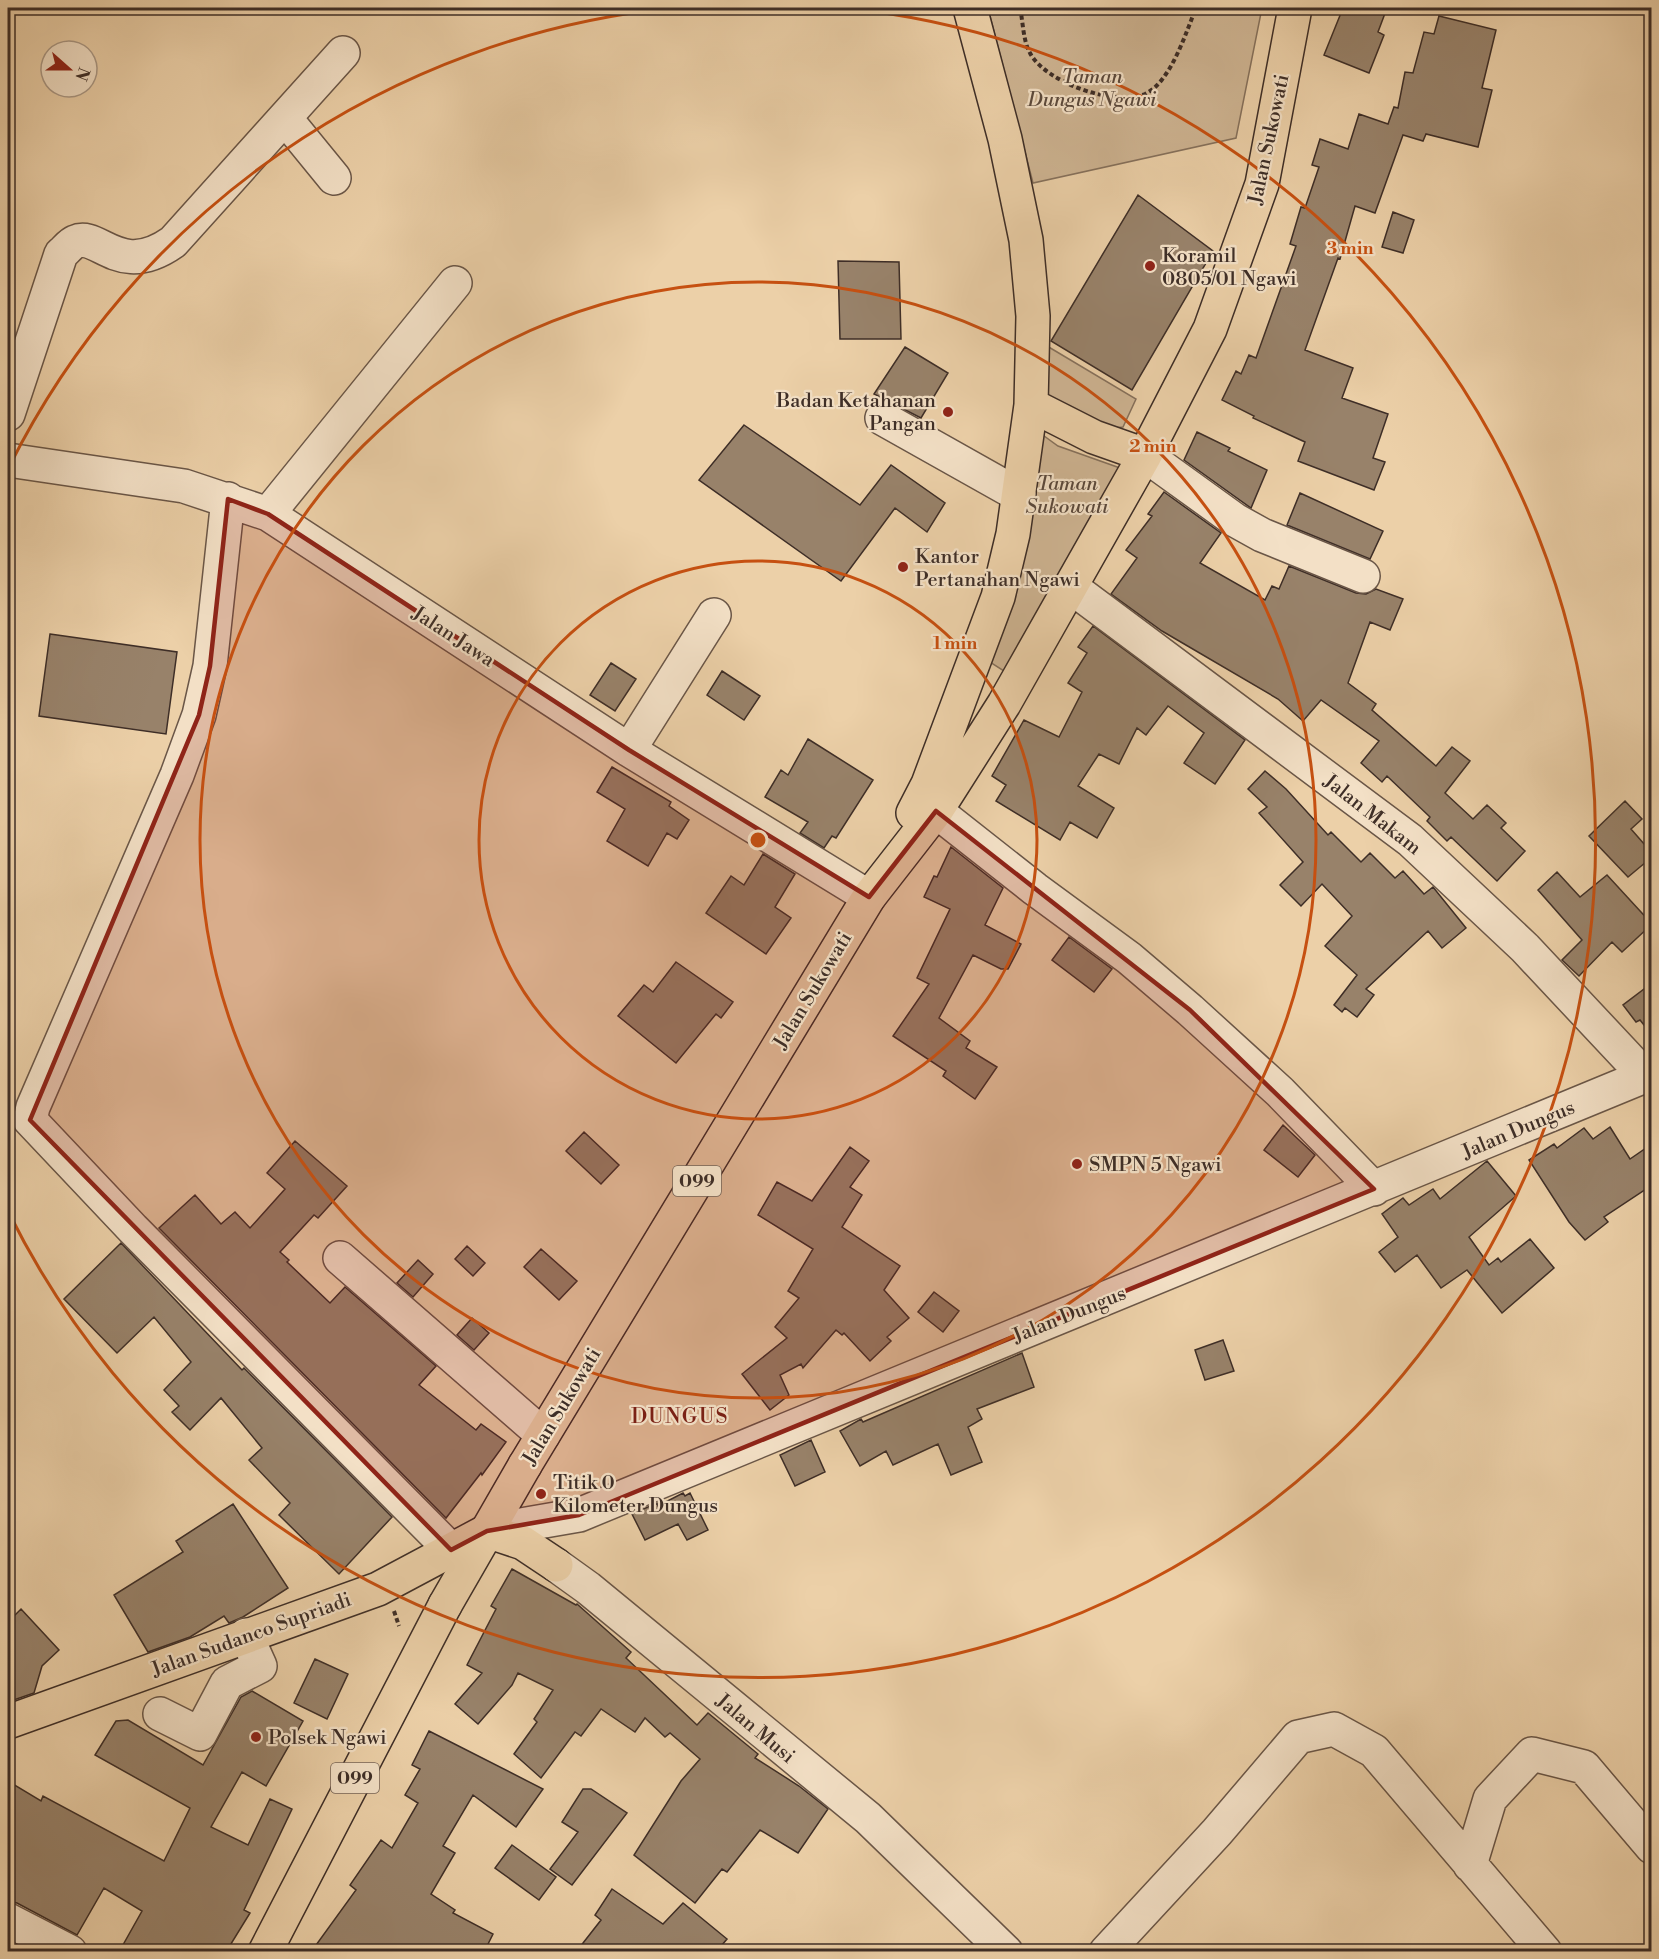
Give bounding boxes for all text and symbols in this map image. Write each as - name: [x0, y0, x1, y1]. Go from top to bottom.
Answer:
- north arrow: [39, 39, 99, 99]
- text: N: [70, 65, 94, 84]
- park label: Taman Dungus Ngawi: [1026, 65, 1157, 113]
- street label: Jalan Sukowati: [1243, 72, 1296, 208]
- text: 3 min: [1327, 237, 1373, 260]
- place label: Koramil 0805/01 Ngawi: [1162, 244, 1297, 292]
- marker: Koramil 0805/01 Ngawi: [1143, 259, 1157, 273]
- place label: Badan Ketahanan Pangan: [775, 389, 936, 437]
- marker: Badan Ketahanan Pangan: [941, 405, 955, 419]
- text: 2 min: [1129, 435, 1177, 458]
- park label: Taman Sukowati: [1025, 472, 1109, 520]
- place label: Kantor Pertanahan Ngawi: [915, 545, 1080, 593]
- marker: Kantor Pertanahan Ngawi: [896, 560, 910, 574]
- street label: Jalan Jawa: [406, 601, 500, 674]
- text: 1 min: [933, 632, 977, 655]
- street label: Jalan Makam: [1317, 769, 1426, 861]
- centre of rings: [748, 830, 768, 850]
- street label: Jalan Sukowati: [768, 927, 858, 1055]
- street label: Jalan Dungus: [1458, 1095, 1579, 1166]
- place label: SMPN 5 Ngawi: [1089, 1153, 1222, 1178]
- marker: SMPN 5 Ngawi: [1070, 1157, 1084, 1171]
- road number: 099: [673, 1166, 721, 1196]
- street label: Jalan Dungus: [1008, 1281, 1130, 1350]
- street label: Jalan Sukowati: [517, 1343, 607, 1471]
- district label: DUNGUS: [631, 1404, 729, 1430]
- place label: Titik 0 Kilometer Dungus: [553, 1471, 718, 1519]
- marker: Titik 0 Kilometer Dungus: [534, 1487, 548, 1501]
- street label: Jalan Sudanco Supriadi: [147, 1588, 355, 1684]
- street label: Jalan Musi: [710, 1688, 800, 1770]
- place label: Polsek Ngawi: [268, 1726, 387, 1751]
- marker: Polsek Ngawi: [249, 1730, 263, 1744]
- road number: 099: [331, 1763, 379, 1793]

